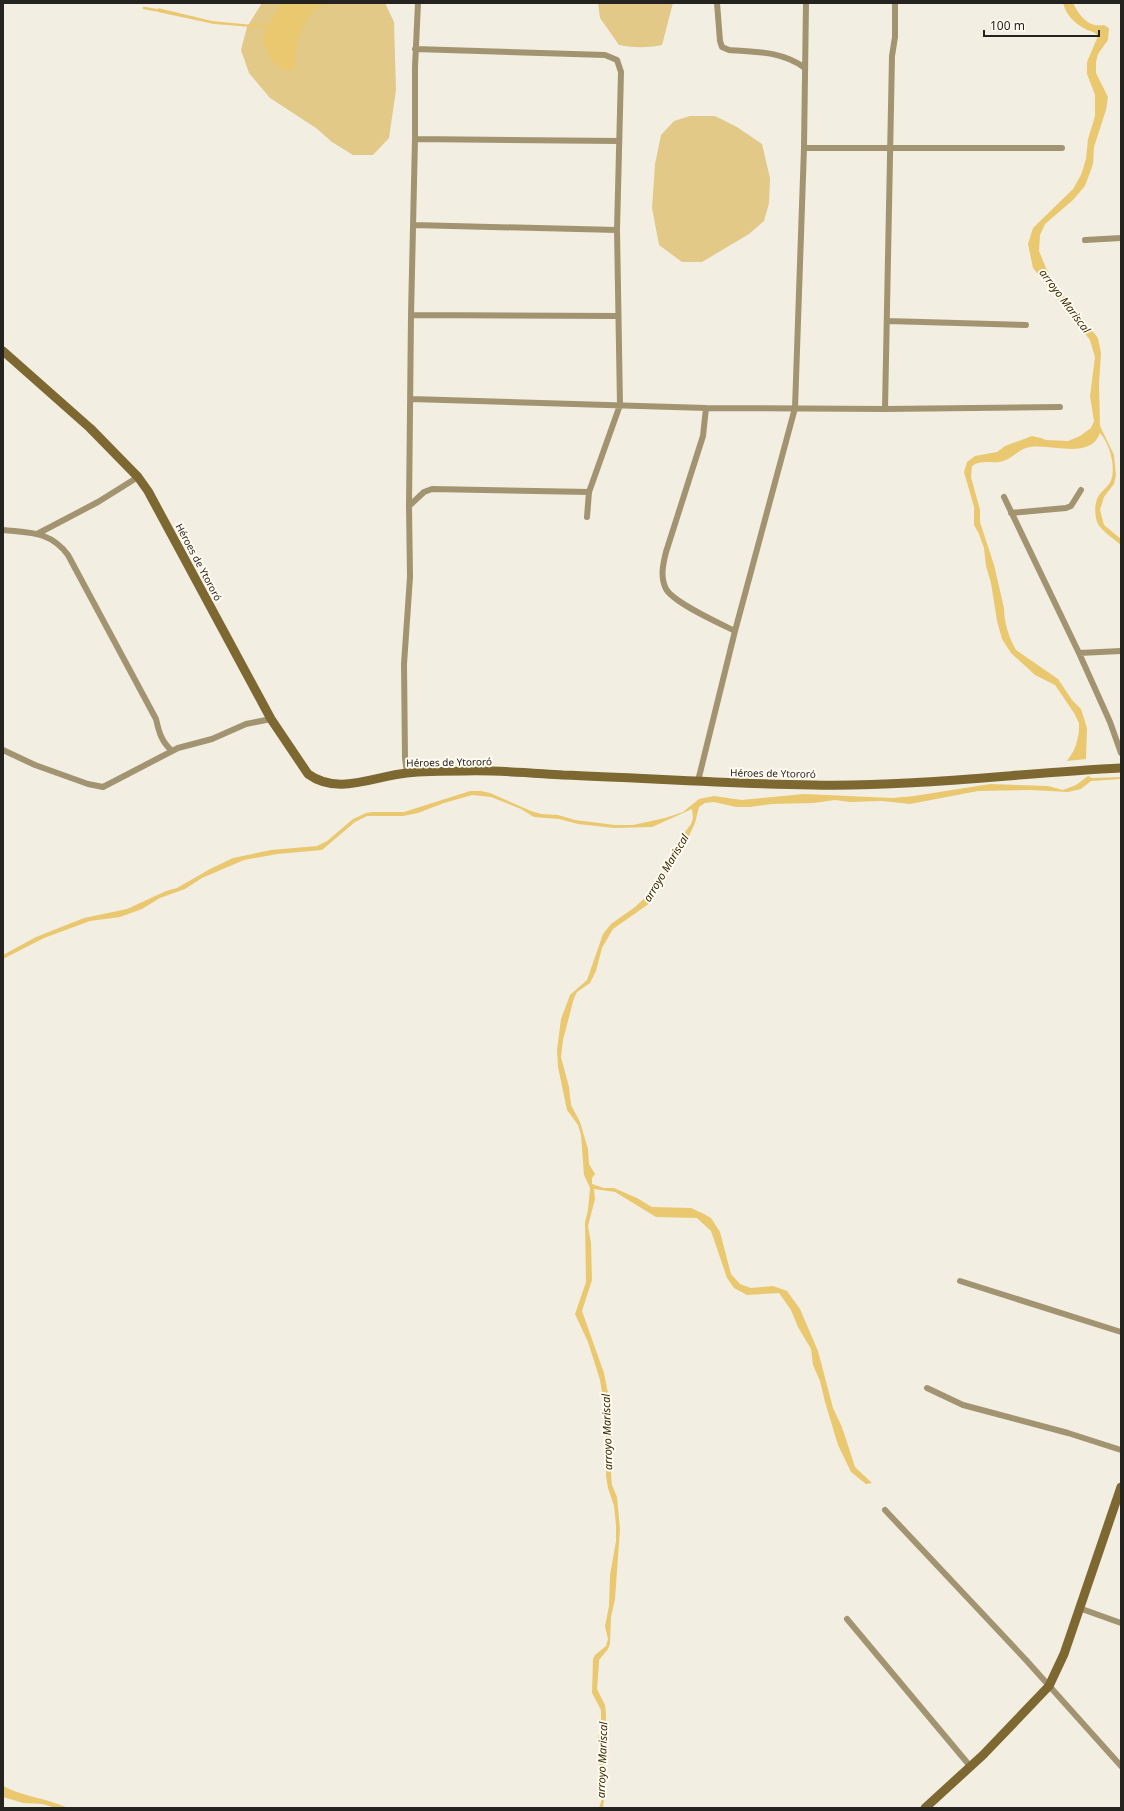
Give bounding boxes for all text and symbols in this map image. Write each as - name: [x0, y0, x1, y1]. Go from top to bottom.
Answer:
- scale bar: [984, 12, 1099, 38]
- text: 100 m: [990, 17, 1025, 34]
- water label: arroyo Mariscal: [1036, 266, 1095, 337]
- street label: Héroes de Ytororó: [173, 521, 225, 603]
- street label: Héroes de Ytororó: [406, 754, 492, 770]
- street label: Héroes de Ytororó: [730, 765, 816, 781]
- water label: arroyo Mariscal: [639, 830, 692, 904]
- water label: arroyo Mariscal: [598, 1392, 615, 1470]
- water label: arroyo Mariscal: [593, 1720, 610, 1798]

